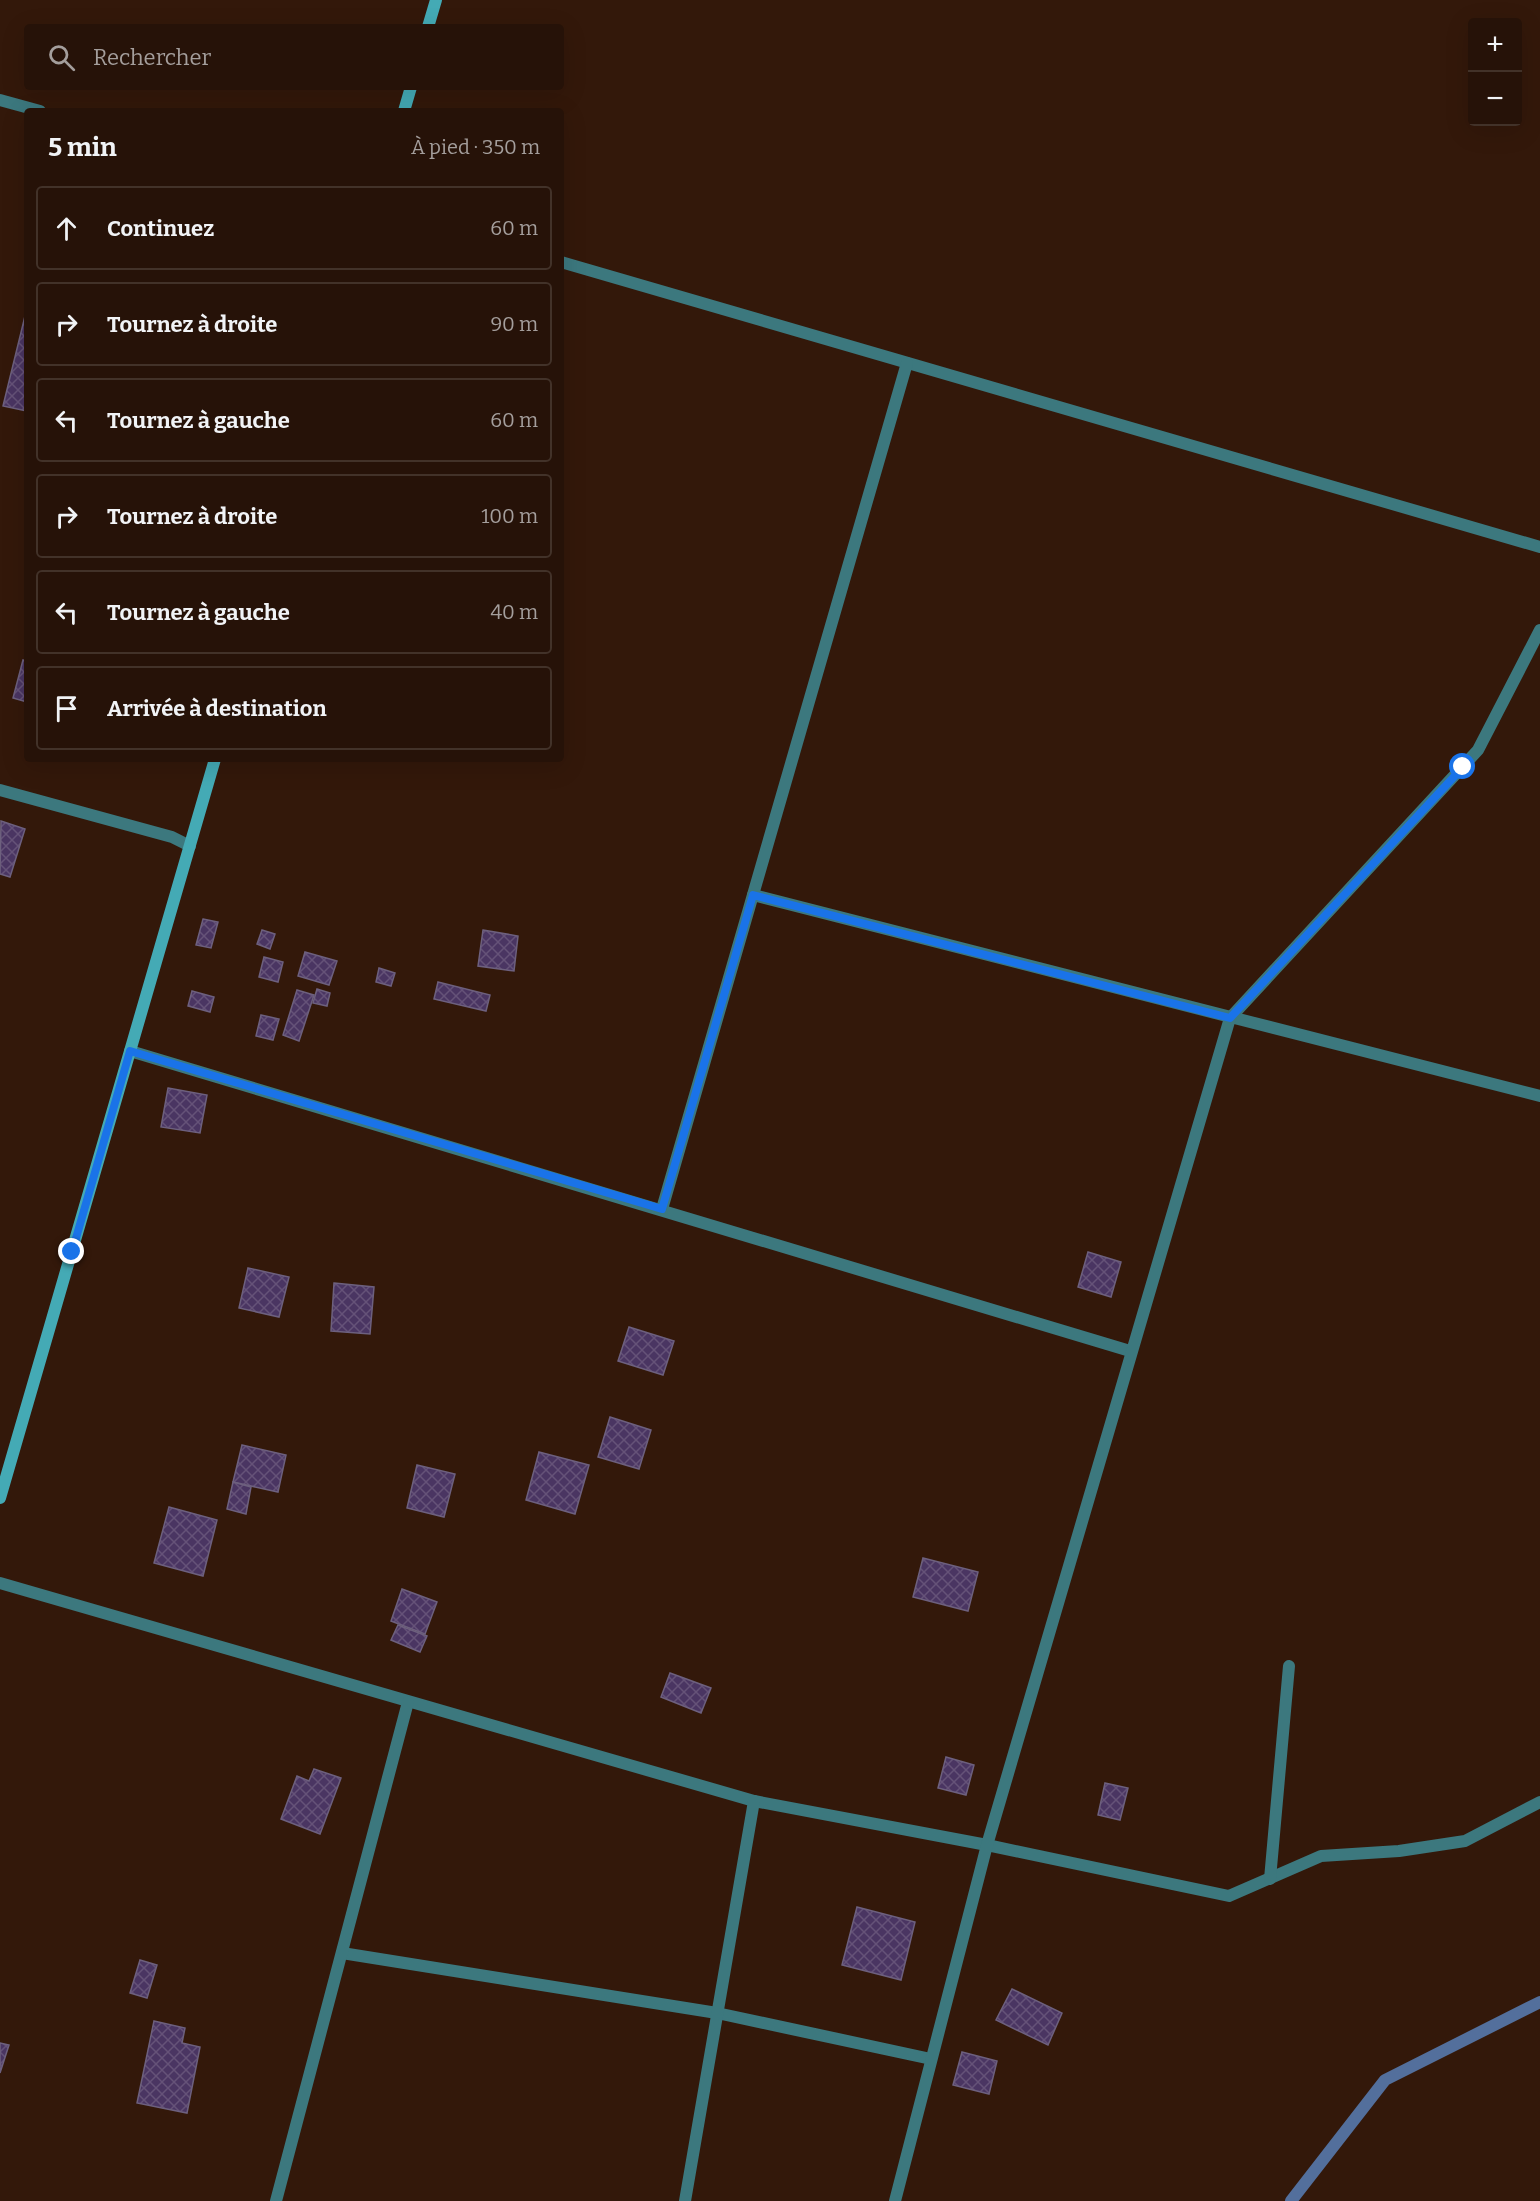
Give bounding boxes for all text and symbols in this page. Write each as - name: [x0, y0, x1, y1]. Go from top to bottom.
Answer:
- map controls: [1468, 18, 1522, 126]
- button: +: [1468, 18, 1522, 72]
- search box: [24, 24, 564, 90]
- icon: search: [45, 41, 78, 74]
- text: Rechercher: [93, 44, 211, 71]
- button: −: [1468, 72, 1522, 126]
- text: 5 min: [48, 132, 117, 163]
- text: À pied · 350 m: [411, 135, 540, 159]
- icon: ahead: [50, 212, 83, 245]
- text: Continuez: [107, 215, 214, 242]
- text: 60 m: [490, 216, 538, 240]
- icon: right: [50, 308, 83, 341]
- text: Tournez à droite: [107, 311, 277, 338]
- text: 90 m: [490, 312, 538, 336]
- icon: left: [50, 404, 83, 437]
- text: Tournez à gauche: [107, 407, 290, 434]
- text: 60 m: [490, 408, 538, 432]
- icon: right: [50, 500, 83, 533]
- text: Tournez à droite: [107, 503, 277, 530]
- text: 100 m: [481, 504, 538, 528]
- icon: left: [50, 596, 83, 629]
- text: Tournez à gauche: [107, 599, 290, 626]
- text: 40 m: [490, 600, 538, 624]
- icon: arrive: [50, 692, 83, 725]
- text: Arrivée à destination: [107, 695, 327, 722]
- route start: [1449, 753, 1475, 779]
- route end: [58, 1238, 84, 1264]

